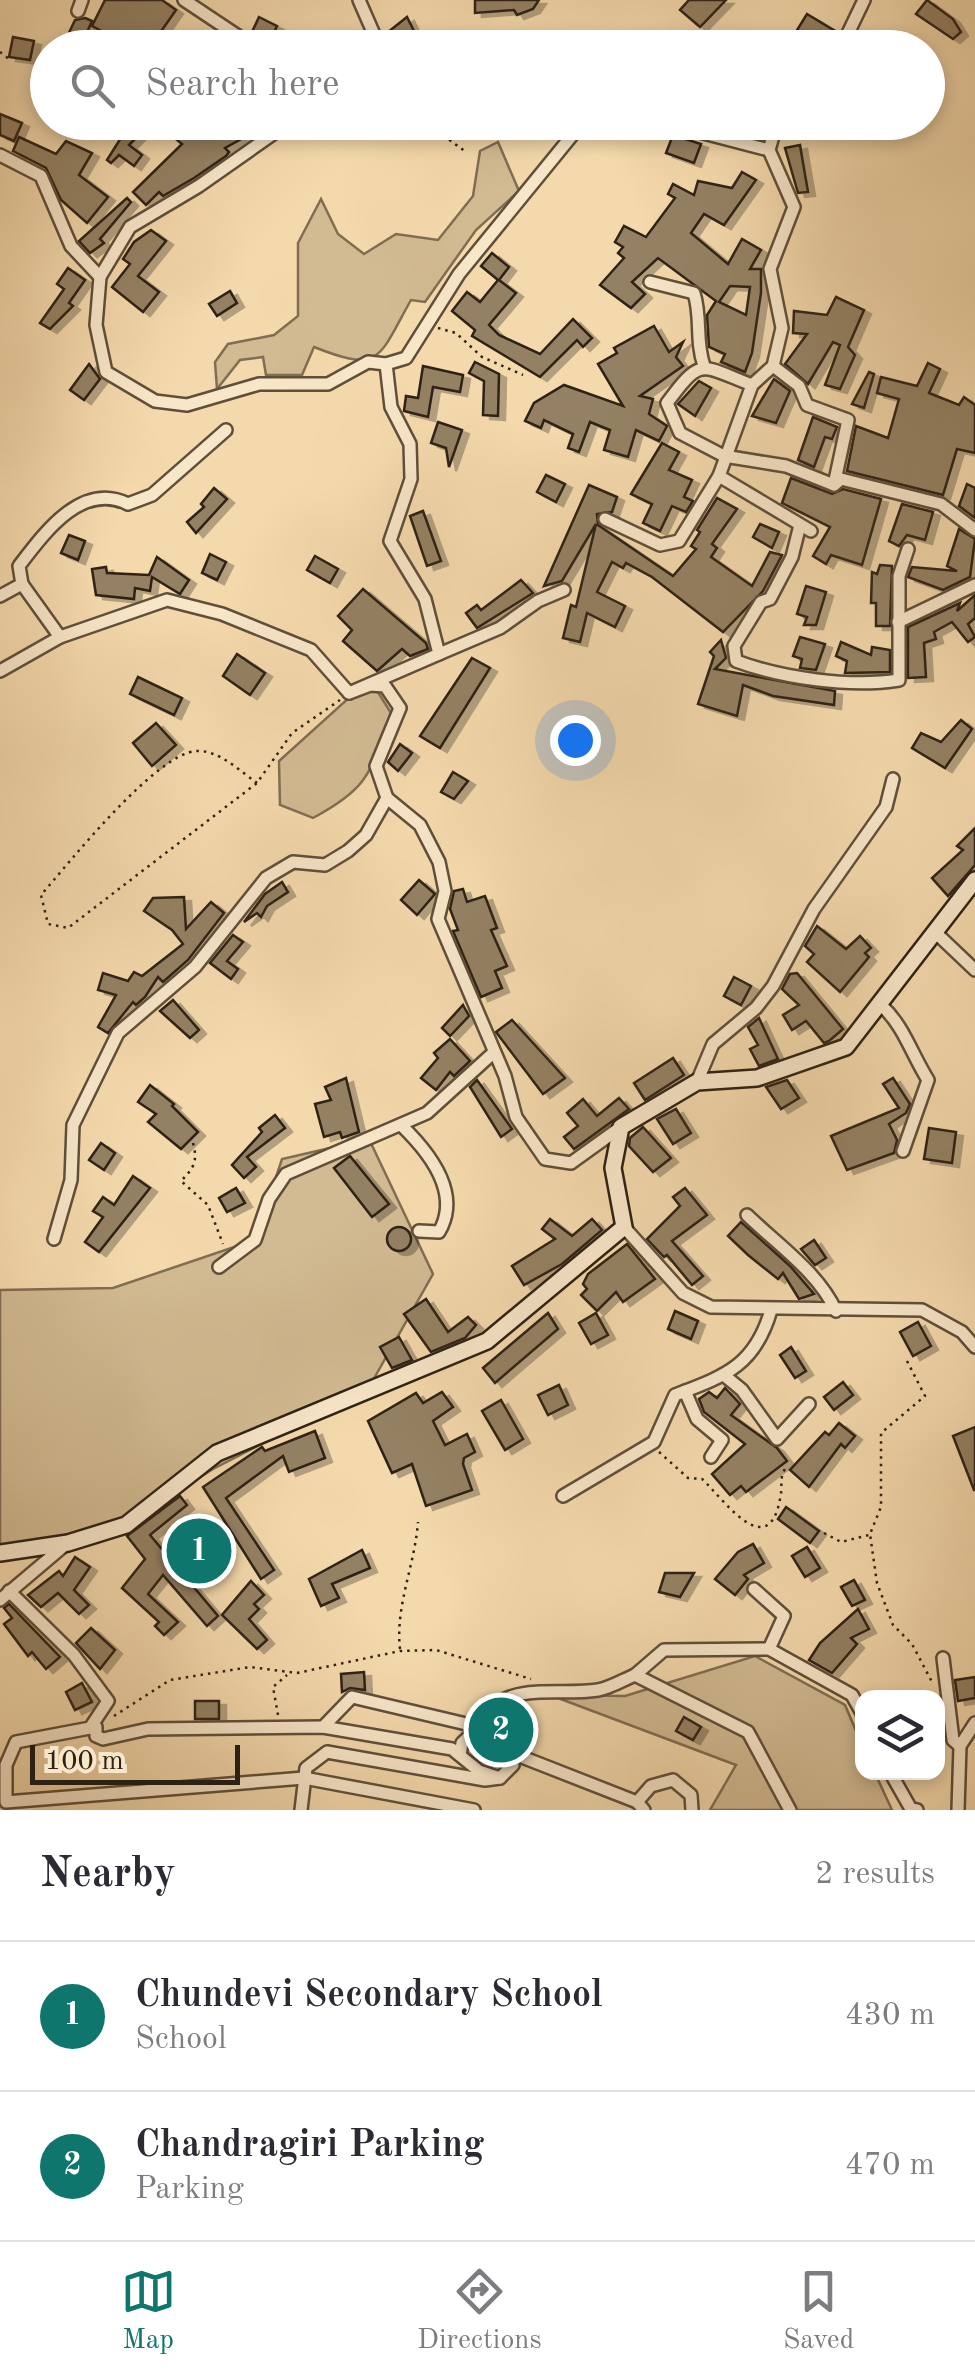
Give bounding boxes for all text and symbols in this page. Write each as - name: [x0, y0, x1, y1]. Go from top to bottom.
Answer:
- search box: [30, 30, 945, 140]
- icon: search: [65, 58, 120, 113]
- text: Search here: [145, 66, 340, 104]
- your location: [550, 715, 601, 766]
- pin: 1: [166, 1514, 232, 1588]
- map controls: [855, 1690, 945, 1780]
- button: layers: [855, 1690, 945, 1780]
- pin: 2: [468, 1692, 534, 1768]
- scale bar: [30, 1740, 240, 1784]
- text: 100 m: [45, 1748, 124, 1776]
- text: Nearby: [40, 1854, 176, 1896]
- text: 2 results: [815, 1859, 935, 1891]
- text: Chundevi Secondary School: [135, 1977, 603, 2015]
- text: 1: [63, 2000, 82, 2032]
- text: 430 m: [845, 2000, 935, 2032]
- text: School: [135, 2024, 227, 2056]
- text: Chandragiri Parking: [135, 2127, 484, 2165]
- text: 2: [63, 2150, 82, 2182]
- text: 470 m: [845, 2150, 935, 2182]
- text: Parking: [135, 2174, 244, 2206]
- tab: Map: [121, 2264, 176, 2359]
- tab: Directions: [417, 2264, 542, 2359]
- tab: Saved: [783, 2264, 854, 2359]

